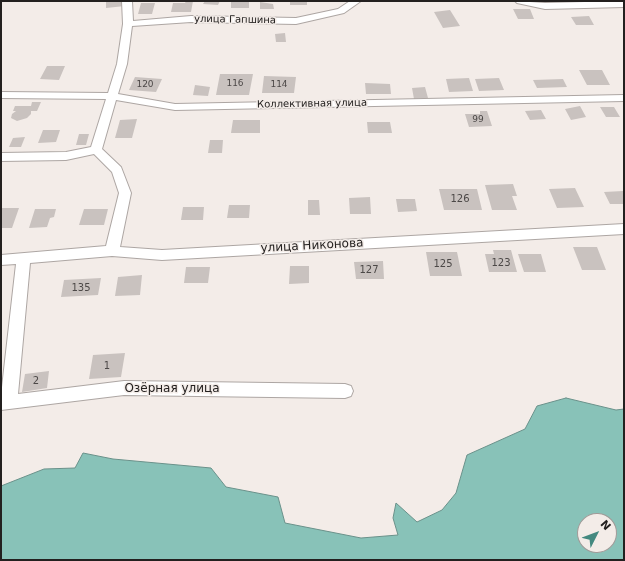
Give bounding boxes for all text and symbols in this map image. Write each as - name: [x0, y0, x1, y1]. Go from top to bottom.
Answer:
- street label: улица Гапшина: [194, 13, 276, 27]
- house number: 116: [226, 79, 244, 89]
- house number: 120: [136, 80, 154, 90]
- house number: 114: [270, 80, 288, 90]
- street label: Коллективная улица: [257, 97, 367, 111]
- house number: 99: [472, 115, 484, 125]
- house number: 126: [450, 193, 470, 205]
- street label: улица Никонова: [260, 236, 364, 256]
- house number: 123: [491, 257, 511, 269]
- house number: 125: [433, 258, 453, 270]
- house number: 127: [359, 264, 379, 276]
- house number: 135: [71, 282, 91, 294]
- house number: 1: [104, 360, 110, 372]
- house number: 2: [33, 375, 39, 387]
- street label: Озёрная улица: [124, 382, 220, 396]
- north arrow: [577, 513, 617, 553]
- text: N: [598, 518, 613, 533]

